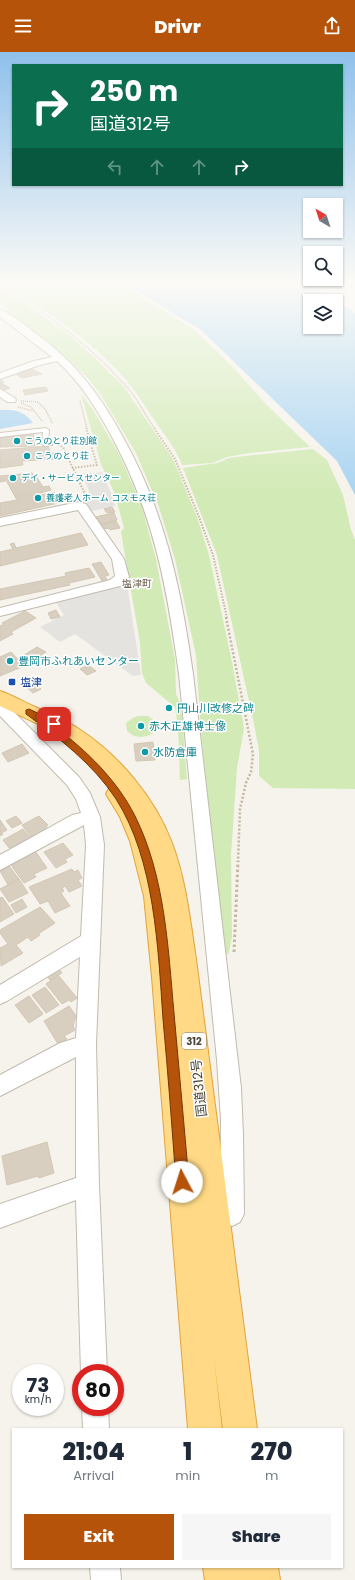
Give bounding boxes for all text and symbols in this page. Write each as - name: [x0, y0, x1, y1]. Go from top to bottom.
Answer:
- text: Drivr: [154, 14, 201, 39]
- icon: menu: [12, 15, 34, 37]
- icon: share: [321, 15, 343, 37]
- text: 250 m: [90, 72, 178, 111]
- icon: right: [24, 80, 76, 132]
- text: 国道312号: [90, 111, 171, 136]
- icon: left: [104, 156, 126, 178]
- icon: ahead: [146, 156, 168, 178]
- icon: ahead: [188, 156, 210, 178]
- icon: right: [230, 156, 252, 178]
- north arrow: [303, 198, 343, 238]
- map controls: [303, 198, 343, 334]
- button: search: [303, 246, 343, 286]
- button: layers: [303, 294, 343, 334]
- place label: こうのとり荘別館: [25, 435, 97, 447]
- marker: こうのとり荘別館: [12, 436, 22, 446]
- place label: こうのとり荘: [35, 450, 89, 462]
- marker: こうのとり荘: [22, 451, 32, 461]
- place label: デイ・サービスセンター: [21, 472, 120, 484]
- marker: デイ・サービスセンター: [8, 473, 18, 483]
- place label: 養護老人ホーム コスモス荘: [46, 492, 156, 504]
- marker: 養護老人ホーム コスモス荘: [33, 493, 43, 503]
- district label: 塩津町: [122, 576, 152, 591]
- place label: 豊岡市ふれあいセンター: [18, 653, 139, 669]
- marker: 豊岡市ふれあいセンター: [5, 656, 15, 666]
- place label: 塩津: [20, 674, 42, 690]
- marker: 塩津: [7, 677, 17, 687]
- place label: 円山川改修之碑: [177, 700, 254, 716]
- marker: 円山川改修之碑: [164, 703, 174, 713]
- pin: [37, 707, 71, 741]
- icon: arrive: [43, 713, 65, 735]
- place label: 赤木正雄博士像: [149, 718, 226, 734]
- marker: 赤木正雄博士像: [136, 721, 146, 731]
- place label: 水防倉庫: [153, 744, 197, 760]
- marker: 水防倉庫: [140, 747, 150, 757]
- road number: 312: [182, 1033, 206, 1049]
- street label: 国道312号: [187, 1058, 211, 1118]
- position arrow: [161, 1161, 203, 1203]
- speed limit sign: 80: [72, 1364, 124, 1416]
- text: 73: [27, 1371, 49, 1399]
- text: km/h: [25, 1392, 51, 1407]
- text: 21:04: [62, 1435, 125, 1468]
- text: 1: [183, 1435, 192, 1468]
- text: 270: [251, 1435, 293, 1468]
- text: Arrival: [73, 1466, 114, 1485]
- text: min: [175, 1466, 200, 1485]
- text: m: [265, 1466, 278, 1485]
- button: Exit: [24, 1514, 174, 1560]
- button: Share: [182, 1514, 331, 1560]

